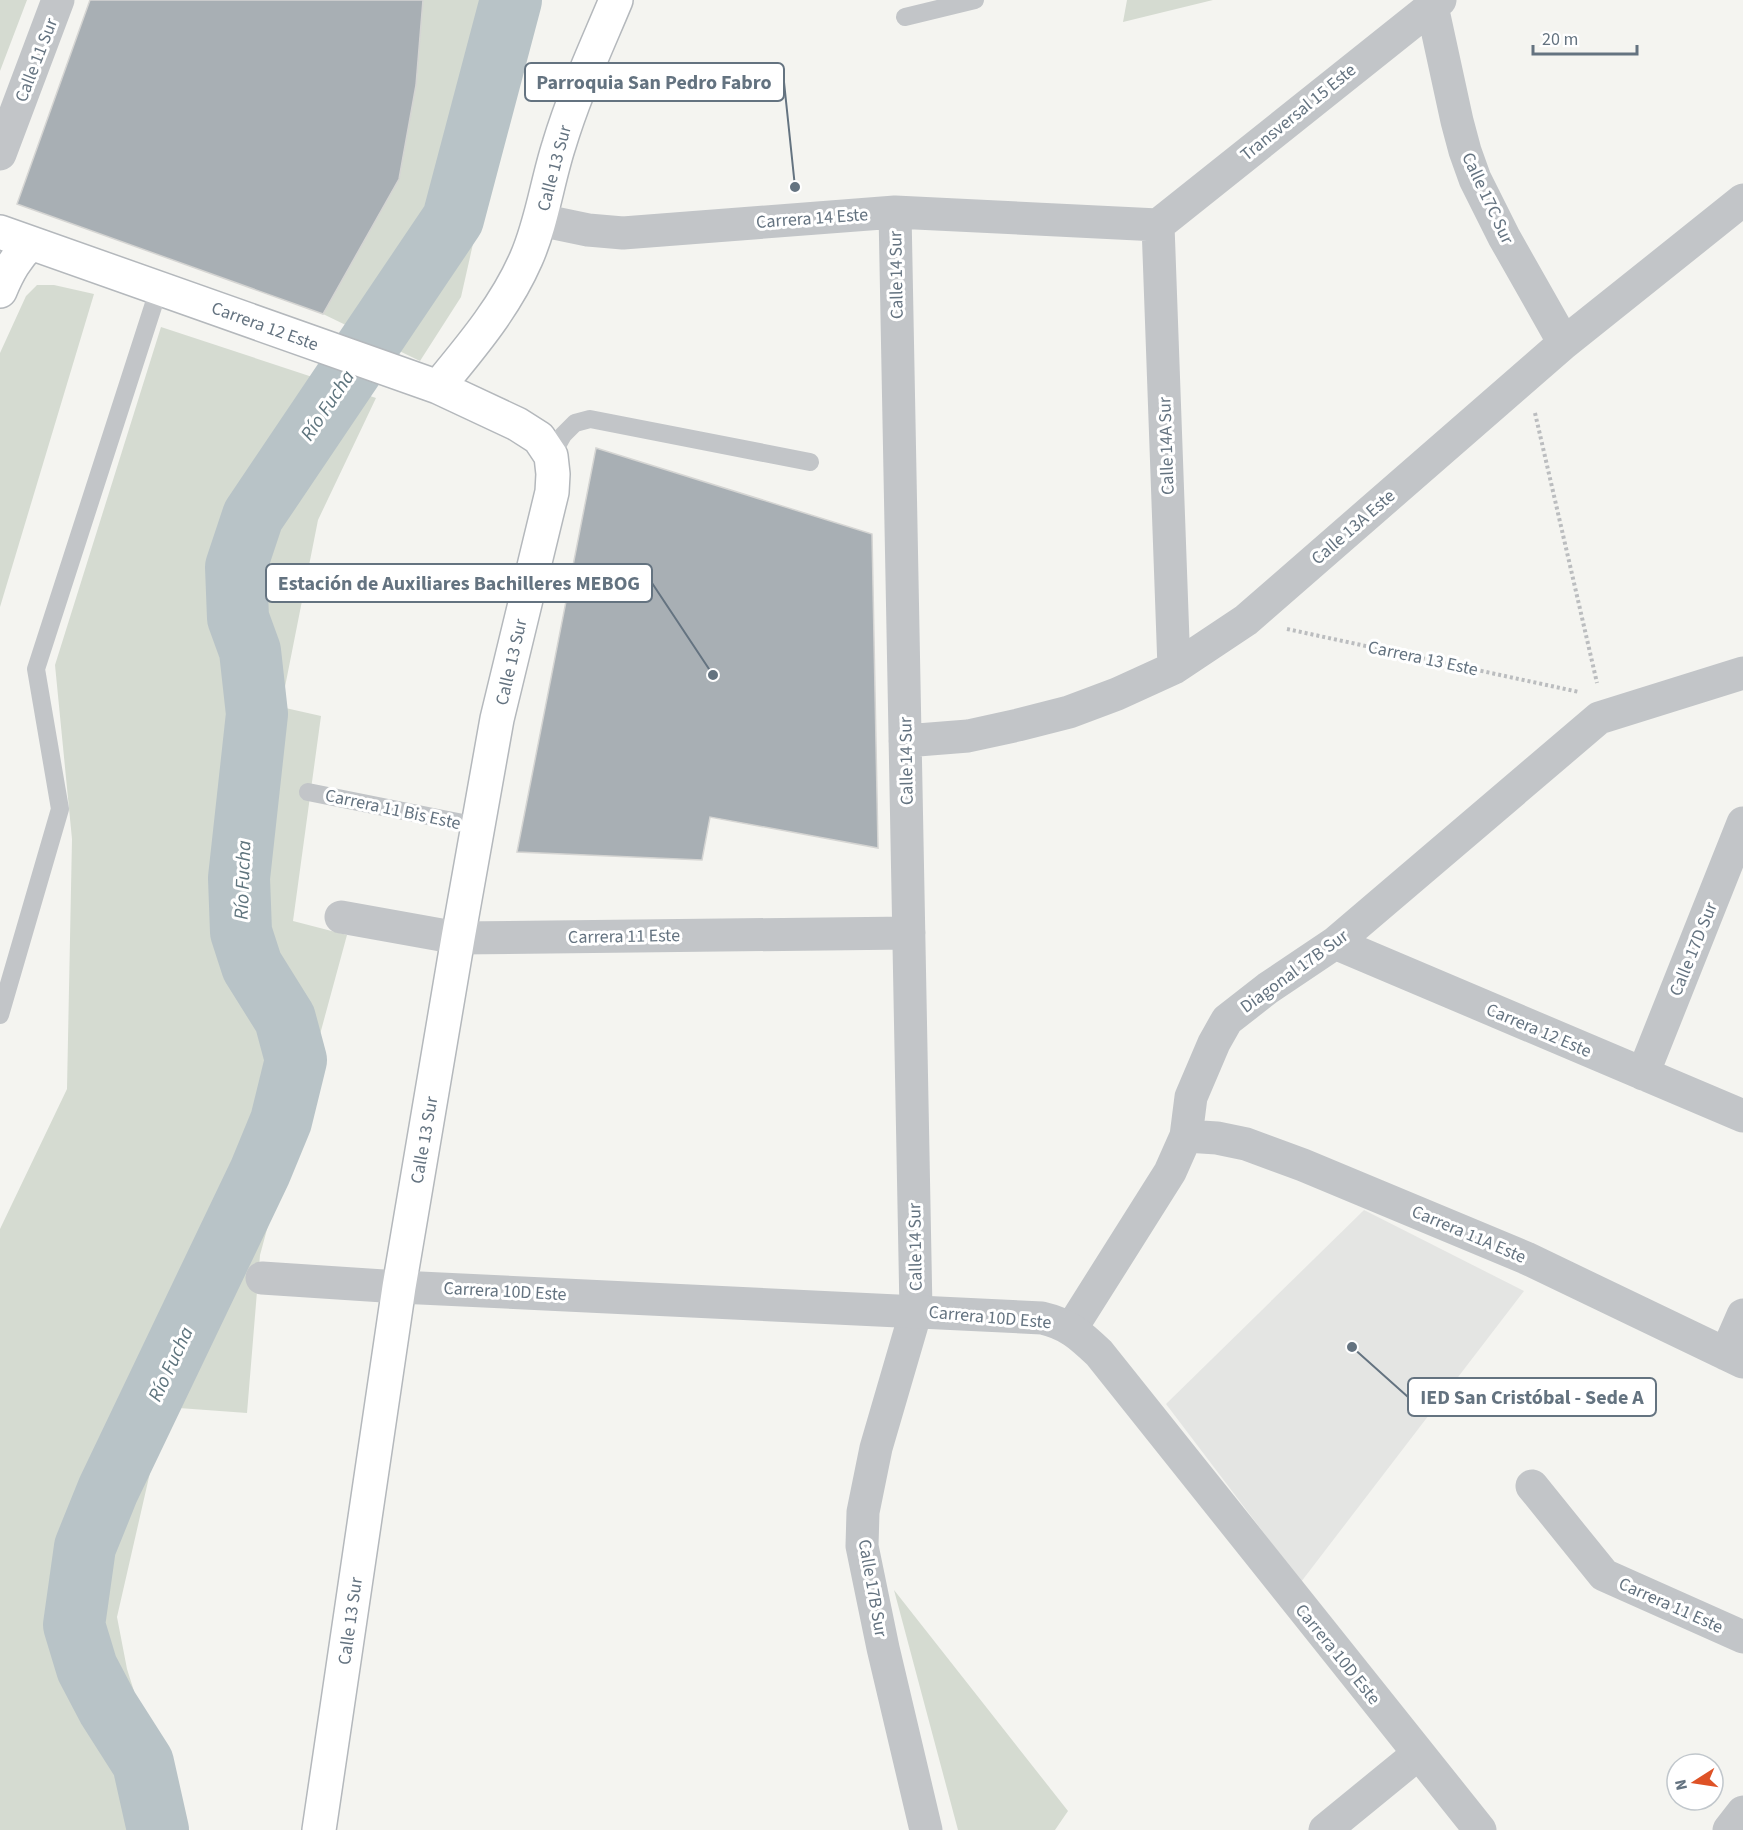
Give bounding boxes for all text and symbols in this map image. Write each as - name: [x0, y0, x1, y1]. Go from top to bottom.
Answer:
- street label: Calle 11 Sur: [9, 14, 64, 106]
- scale bar: [1533, 18, 1636, 56]
- text: 20 m: [1542, 27, 1578, 52]
- street label: Transversal 15 Este: [1235, 58, 1362, 167]
- callout: Parroquia San Pedro Fabro: [525, 63, 784, 101]
- text: Parroquia San Pedro Fabro: [536, 69, 772, 97]
- street label: Calle 13 Sur: [531, 122, 578, 214]
- street label: Calle 17C Sur: [1455, 148, 1520, 249]
- street label: Carrera 14 Este: [755, 202, 869, 235]
- street label: Calle 14 Sur: [883, 230, 910, 319]
- street label: Carrera 12 Este: [208, 296, 322, 357]
- water label: Río Fucha: [294, 365, 362, 446]
- street label: Calle 14A Sur: [1152, 396, 1181, 495]
- street label: Calle 13A Este: [1306, 484, 1401, 571]
- callout: Estación de Auxiliares Bachilleres MEBOG: [266, 564, 652, 602]
- text: Estación de Auxiliares Bachilleres MEBOG: [278, 570, 640, 598]
- street label: Calle 13 Sur: [489, 616, 534, 708]
- street label: Carrera 13 Este: [1366, 635, 1480, 682]
- street label: Calle 14 Sur: [893, 716, 920, 805]
- street label: Carrera 11 Bis Este: [323, 783, 463, 836]
- water label: Río Fucha: [228, 839, 258, 920]
- street label: Calle 17D Sur: [1663, 898, 1724, 1000]
- street label: Carrera 11 Este: [568, 923, 680, 950]
- street label: Diagonal 17B Sur: [1235, 923, 1354, 1019]
- street label: Carrera 12 Este: [1482, 997, 1595, 1064]
- street label: Calle 13 Sur: [405, 1094, 445, 1186]
- street label: Carrera 11A Este: [1408, 1199, 1530, 1270]
- street label: Calle 14 Sur: [902, 1202, 929, 1291]
- street label: Carrera 10D Este: [443, 1276, 567, 1307]
- street label: Carrera 10D Este: [928, 1300, 1052, 1335]
- water label: Río Fucha: [141, 1322, 201, 1406]
- callout: IED San Cristóbal - Sede A: [1408, 1378, 1656, 1416]
- text: IED San Cristóbal - Sede A: [1420, 1384, 1644, 1412]
- street label: Calle 17B Sur: [852, 1537, 894, 1640]
- street label: Carrera 11 Este: [1615, 1571, 1727, 1640]
- street label: Calle 13 Sur: [332, 1575, 369, 1666]
- street label: Carrera 10D Este: [1289, 1599, 1386, 1710]
- north arrow: [1665, 1752, 1725, 1812]
- text: N: [1669, 1777, 1693, 1792]

